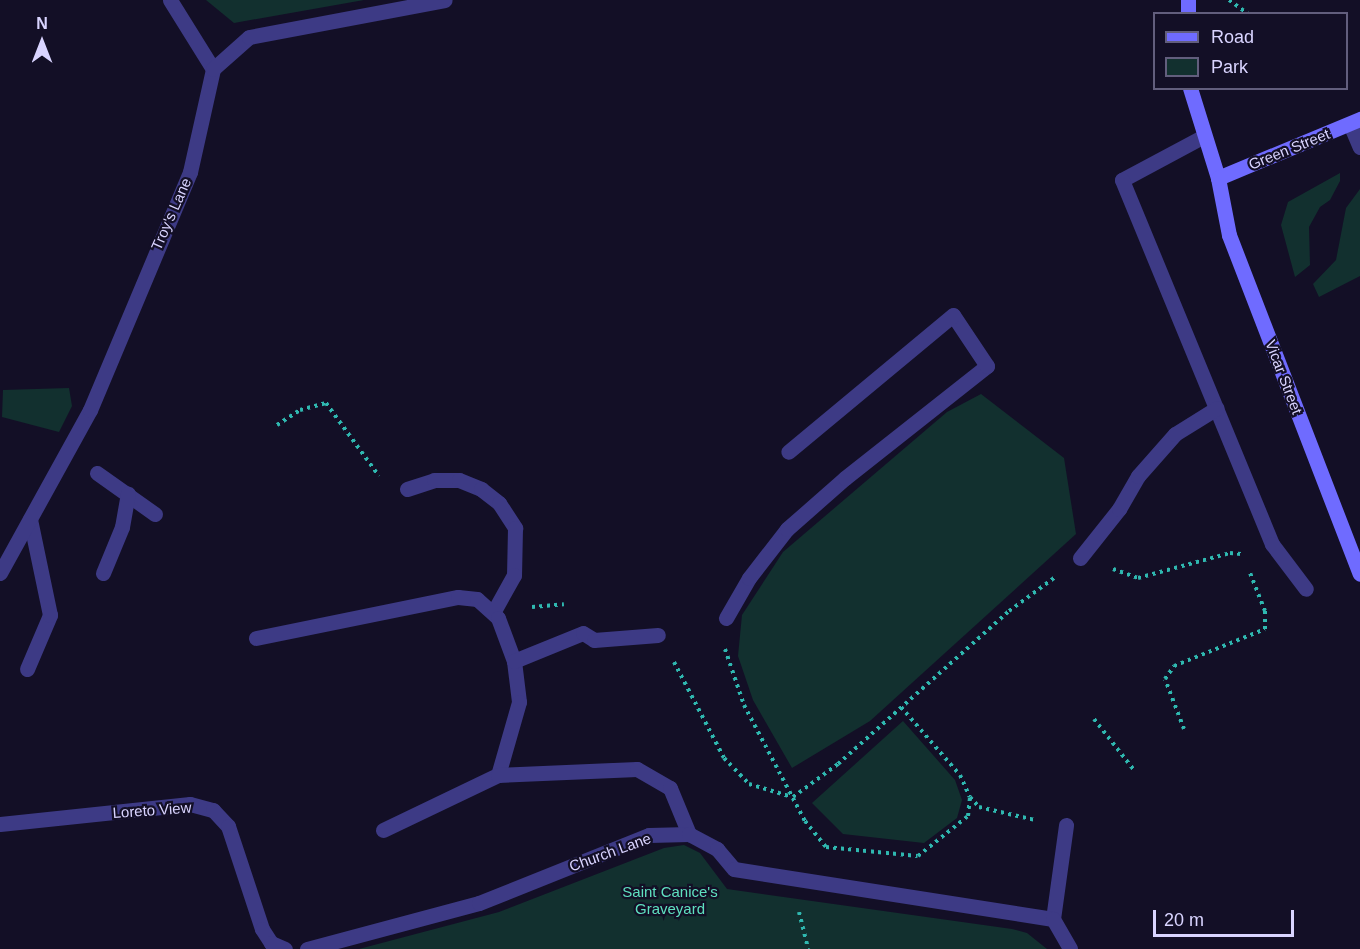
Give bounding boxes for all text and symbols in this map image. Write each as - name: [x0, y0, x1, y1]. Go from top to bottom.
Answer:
- north arrow: [12, 12, 72, 72]
- legend: [1153, 12, 1348, 90]
- text: N: [36, 15, 48, 32]
- text: Road: [1211, 27, 1254, 47]
- text: Park: [1211, 57, 1248, 77]
- street label: Green Street: [1246, 125, 1332, 173]
- street label: Troy's Lane: [147, 175, 195, 253]
- street label: Vicar Street: [1262, 337, 1306, 417]
- street label: Loreto View: [112, 798, 192, 822]
- street label: Church Lane: [567, 829, 653, 875]
- park label: Saint Canice's Graveyard: [622, 882, 718, 917]
- scale bar: [1156, 898, 1297, 936]
- text: 20 m: [1164, 910, 1204, 930]

